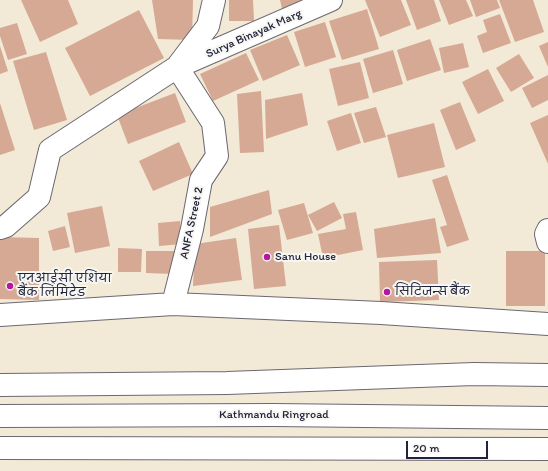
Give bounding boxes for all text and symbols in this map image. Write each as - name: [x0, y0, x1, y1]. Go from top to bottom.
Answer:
- street label: Surya Binayak Marg: [204, 6, 304, 62]
- street label: ANFA Street 2: [177, 186, 207, 260]
- place label: Sanu House: [275, 250, 336, 264]
- marker: Sanu House: [262, 252, 272, 262]
- place label: एनआईसी एशिया बैंक लिमिटेड: [18, 272, 112, 300]
- marker: एनआईसी एशिया बैंक लिमिटेड: [5, 281, 15, 291]
- place label: सिटिजन्स बैंक: [395, 285, 470, 299]
- marker: सिटिजन्स बैंक: [382, 287, 392, 297]
- street label: Kathmandu Ringroad: [219, 408, 329, 422]
- scale bar: [408, 433, 490, 459]
- text: 20 m: [413, 441, 440, 455]

